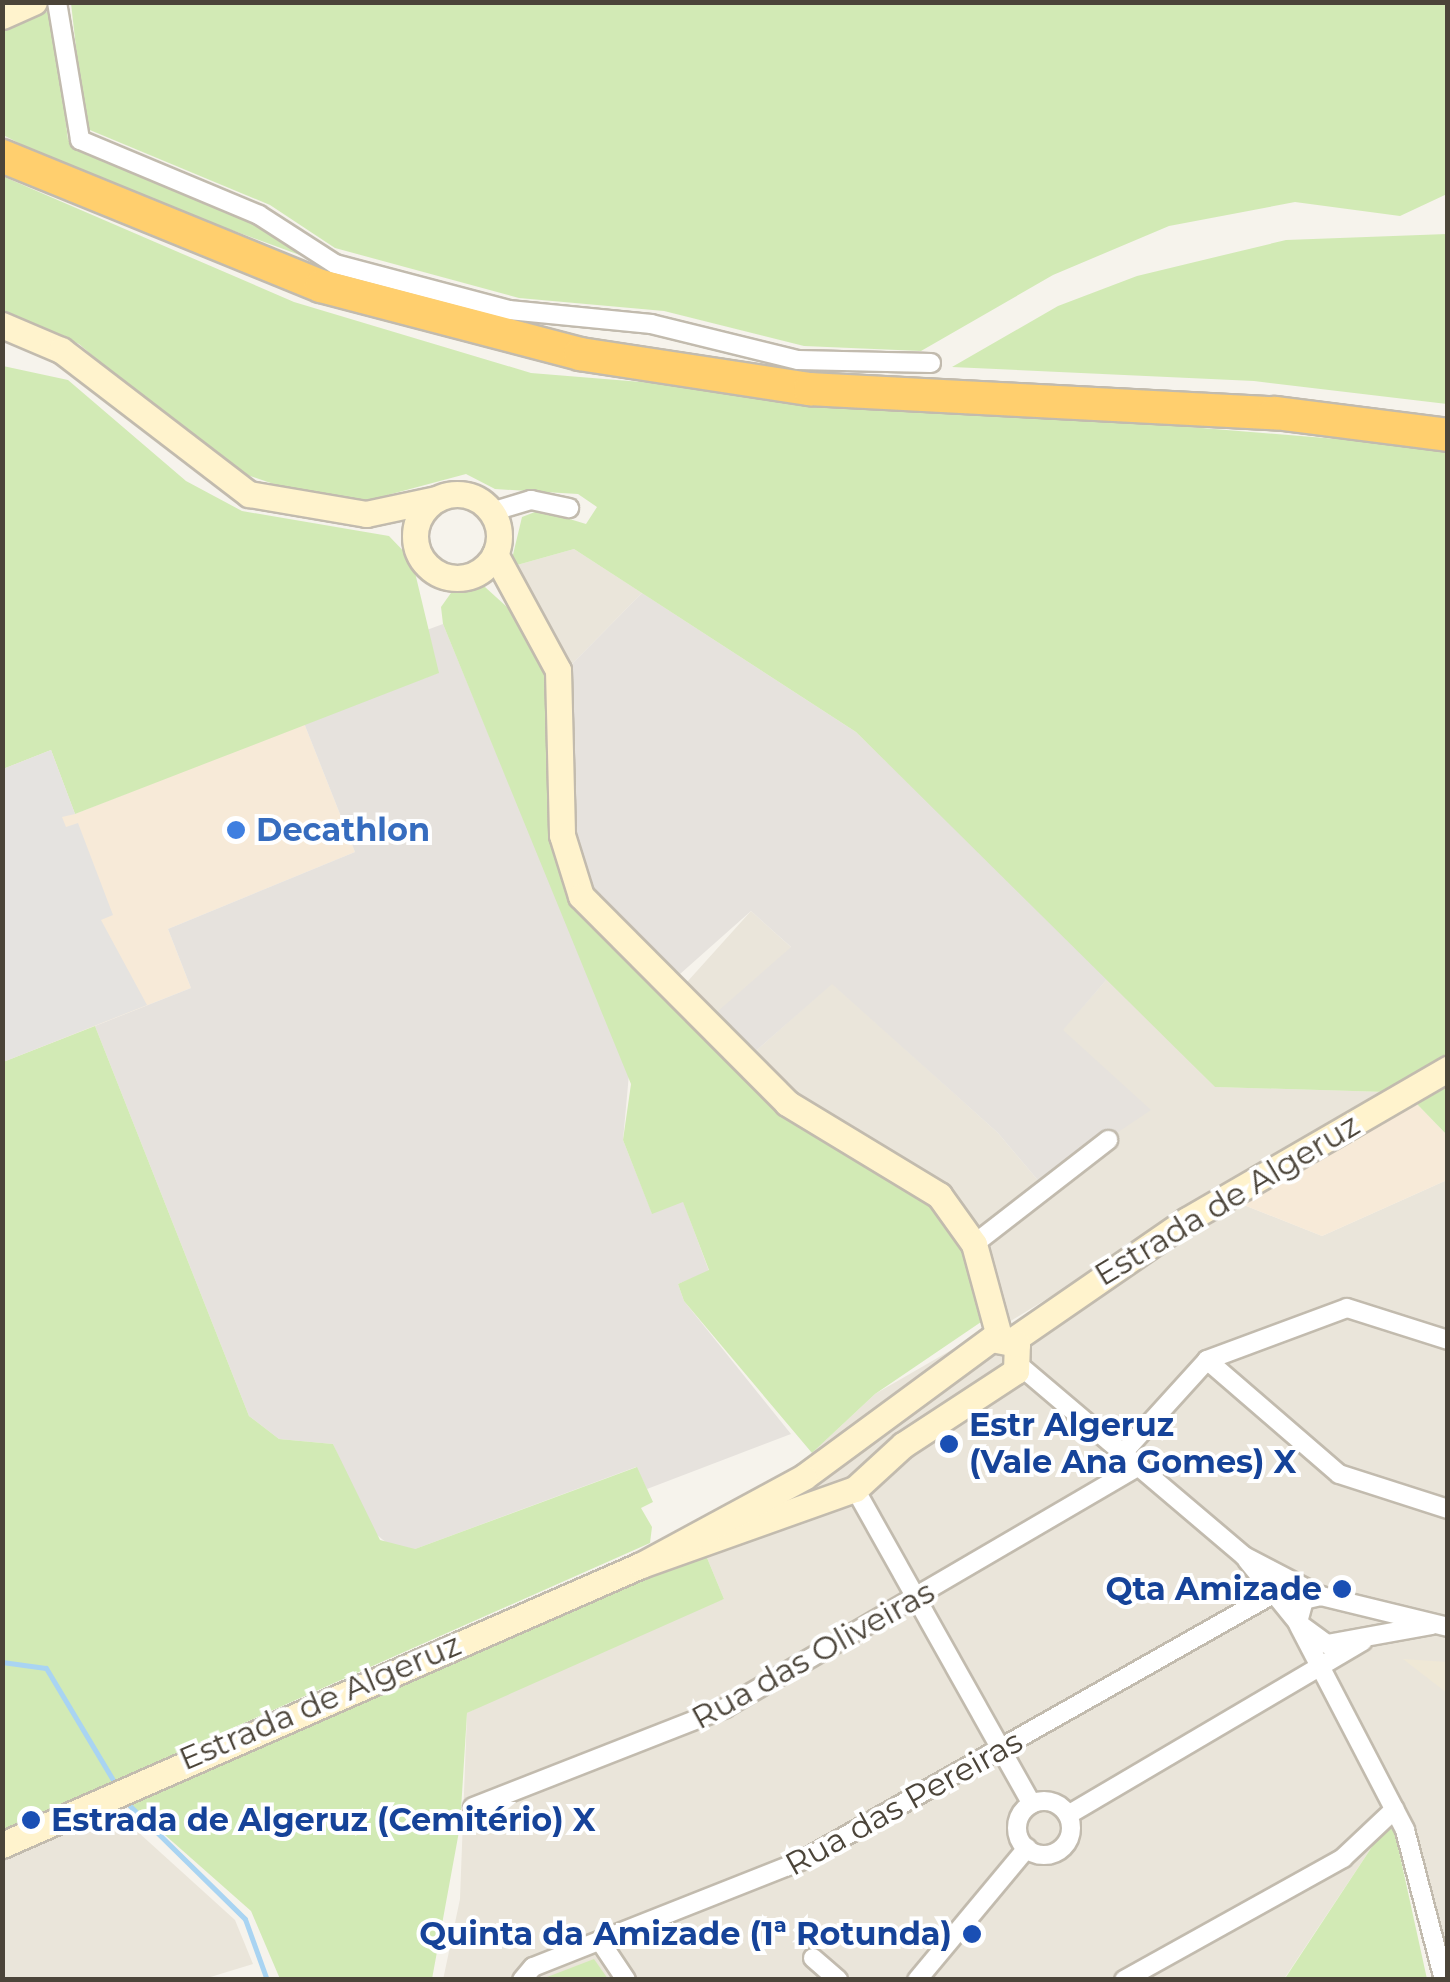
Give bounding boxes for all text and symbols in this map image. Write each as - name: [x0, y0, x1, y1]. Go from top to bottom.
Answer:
- place label: Decathlon: [256, 811, 430, 849]
- marker: Decathlon: [225, 819, 247, 841]
- street label: Estrada de Algeruz: [1088, 1106, 1366, 1294]
- place label: Estr Algeruz (Vale Ana Gomes) X: [969, 1407, 1296, 1482]
- marker: Estr Algeruz (Vale Ana Gomes) X: [938, 1433, 960, 1455]
- place label: Qta Amizade: [1105, 1570, 1322, 1608]
- street label: Rua das Oliveiras: [685, 1572, 941, 1738]
- marker: Qta Amizade: [1331, 1578, 1353, 1600]
- street label: Estrada de Algeruz: [173, 1625, 467, 1779]
- street label: Rua das Pereiras: [779, 1722, 1029, 1884]
- place label: Estrada de Algeruz (Cemitério) X: [51, 1801, 596, 1839]
- marker: Estrada de Algeruz (Cemitério) X: [20, 1809, 42, 1831]
- place label: Quinta da Amizade (1ª Rotunda): [419, 1915, 952, 1953]
- marker: Quinta da Amizade (1ª Rotunda): [961, 1923, 983, 1945]

